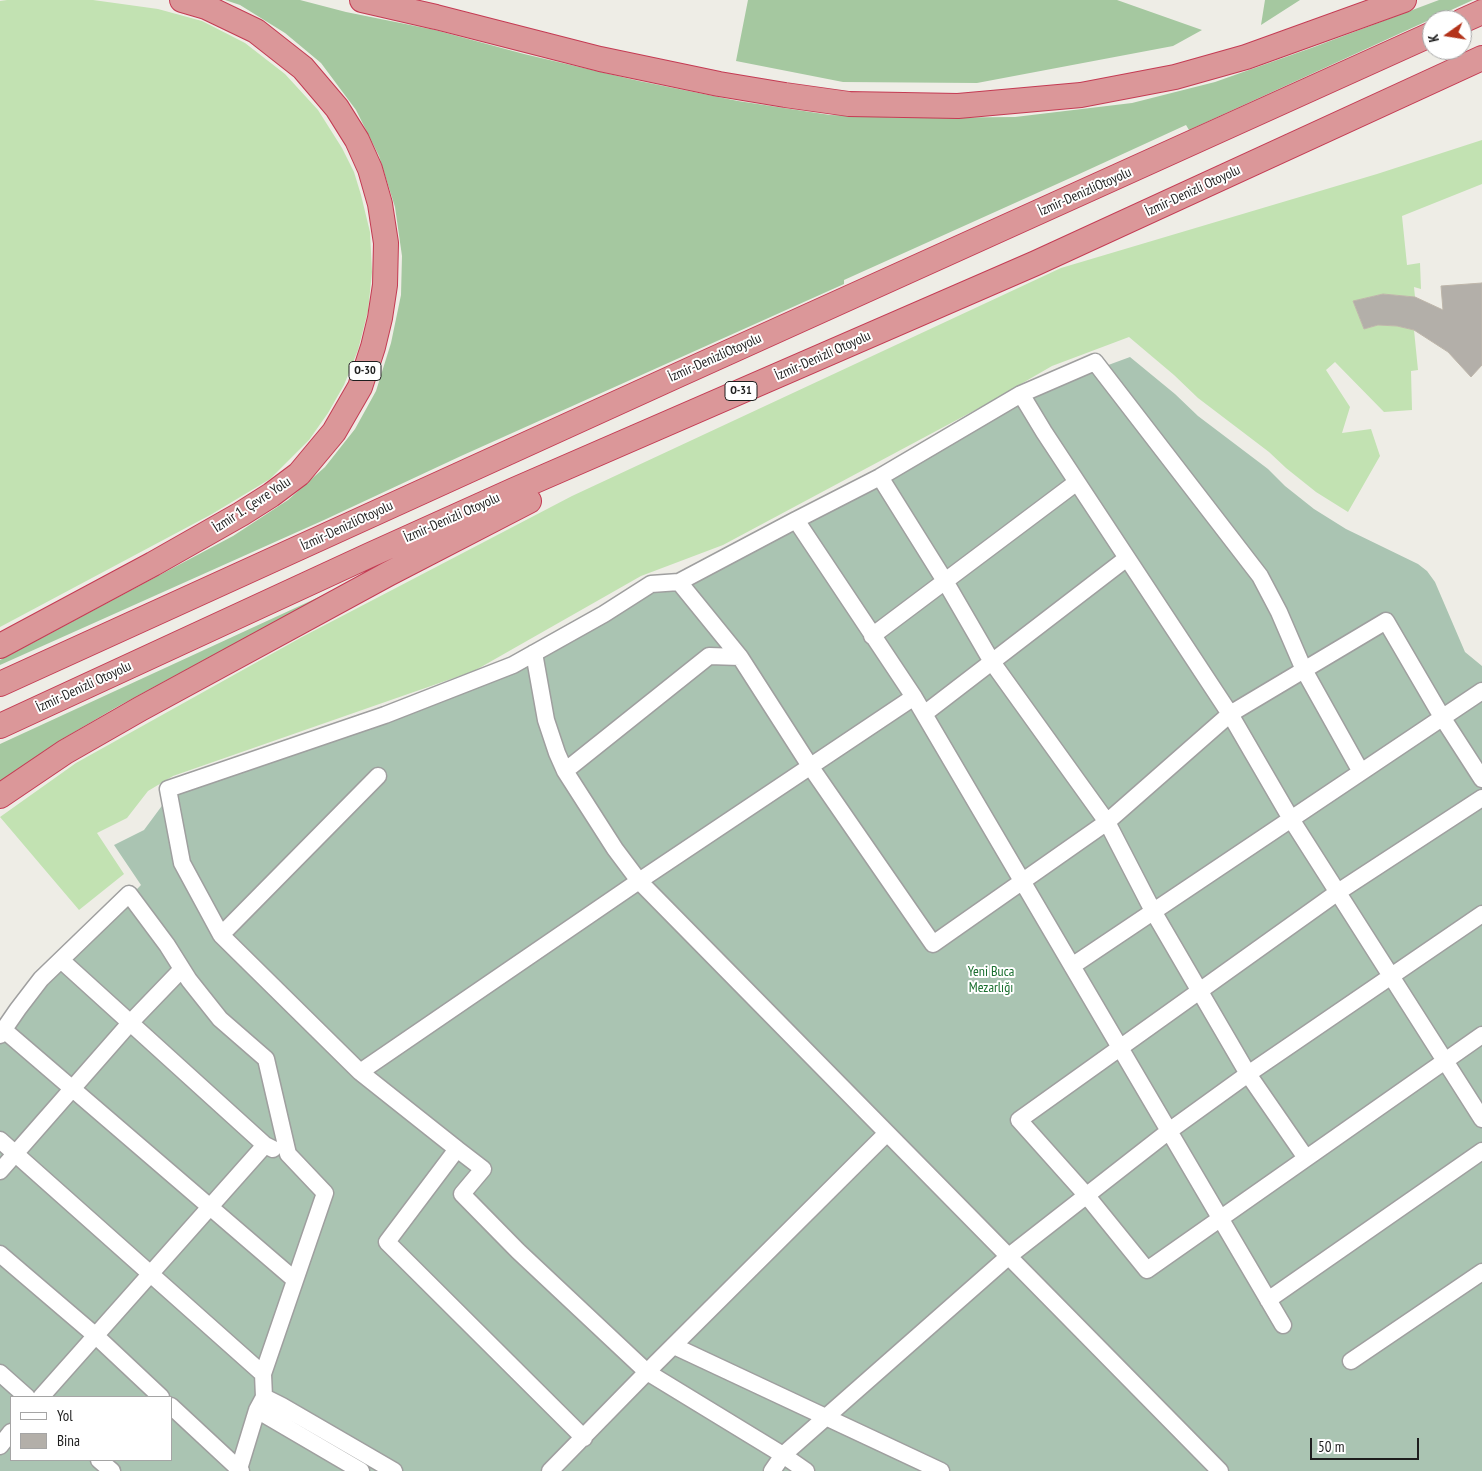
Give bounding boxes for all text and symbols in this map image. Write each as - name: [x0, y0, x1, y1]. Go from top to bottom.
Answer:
- north arrow: [1422, 10, 1472, 60]
- text: K: [1424, 33, 1443, 44]
- street label: İzmir-Denizli Otoyolu: [1143, 162, 1243, 220]
- street label: İzmir-DenizliOtoyolu: [1036, 164, 1134, 220]
- street label: İzmir-Denizli Otoyolu: [773, 327, 873, 385]
- street label: İzmir-DenizliOtoyolu: [666, 330, 764, 386]
- road number: O-30: [349, 362, 381, 381]
- road number: O-31: [725, 382, 757, 401]
- street label: İzmir 1. Çevre Yolu: [210, 474, 294, 536]
- street label: İzmir-Denizli Otoyolu: [402, 489, 502, 547]
- street label: İzmir-DenizliOtoyolu: [298, 497, 396, 555]
- street label: İzmir-Denizli Otoyolu: [34, 658, 134, 716]
- park label: Yeni Buca Mezarlığı: [968, 964, 1014, 996]
- legend: [10, 1396, 172, 1461]
- text: Yol: [57, 1406, 73, 1425]
- scale bar: [1312, 1428, 1421, 1460]
- text: Bina: [57, 1431, 80, 1450]
- text: 50 m: [1318, 1437, 1344, 1456]

